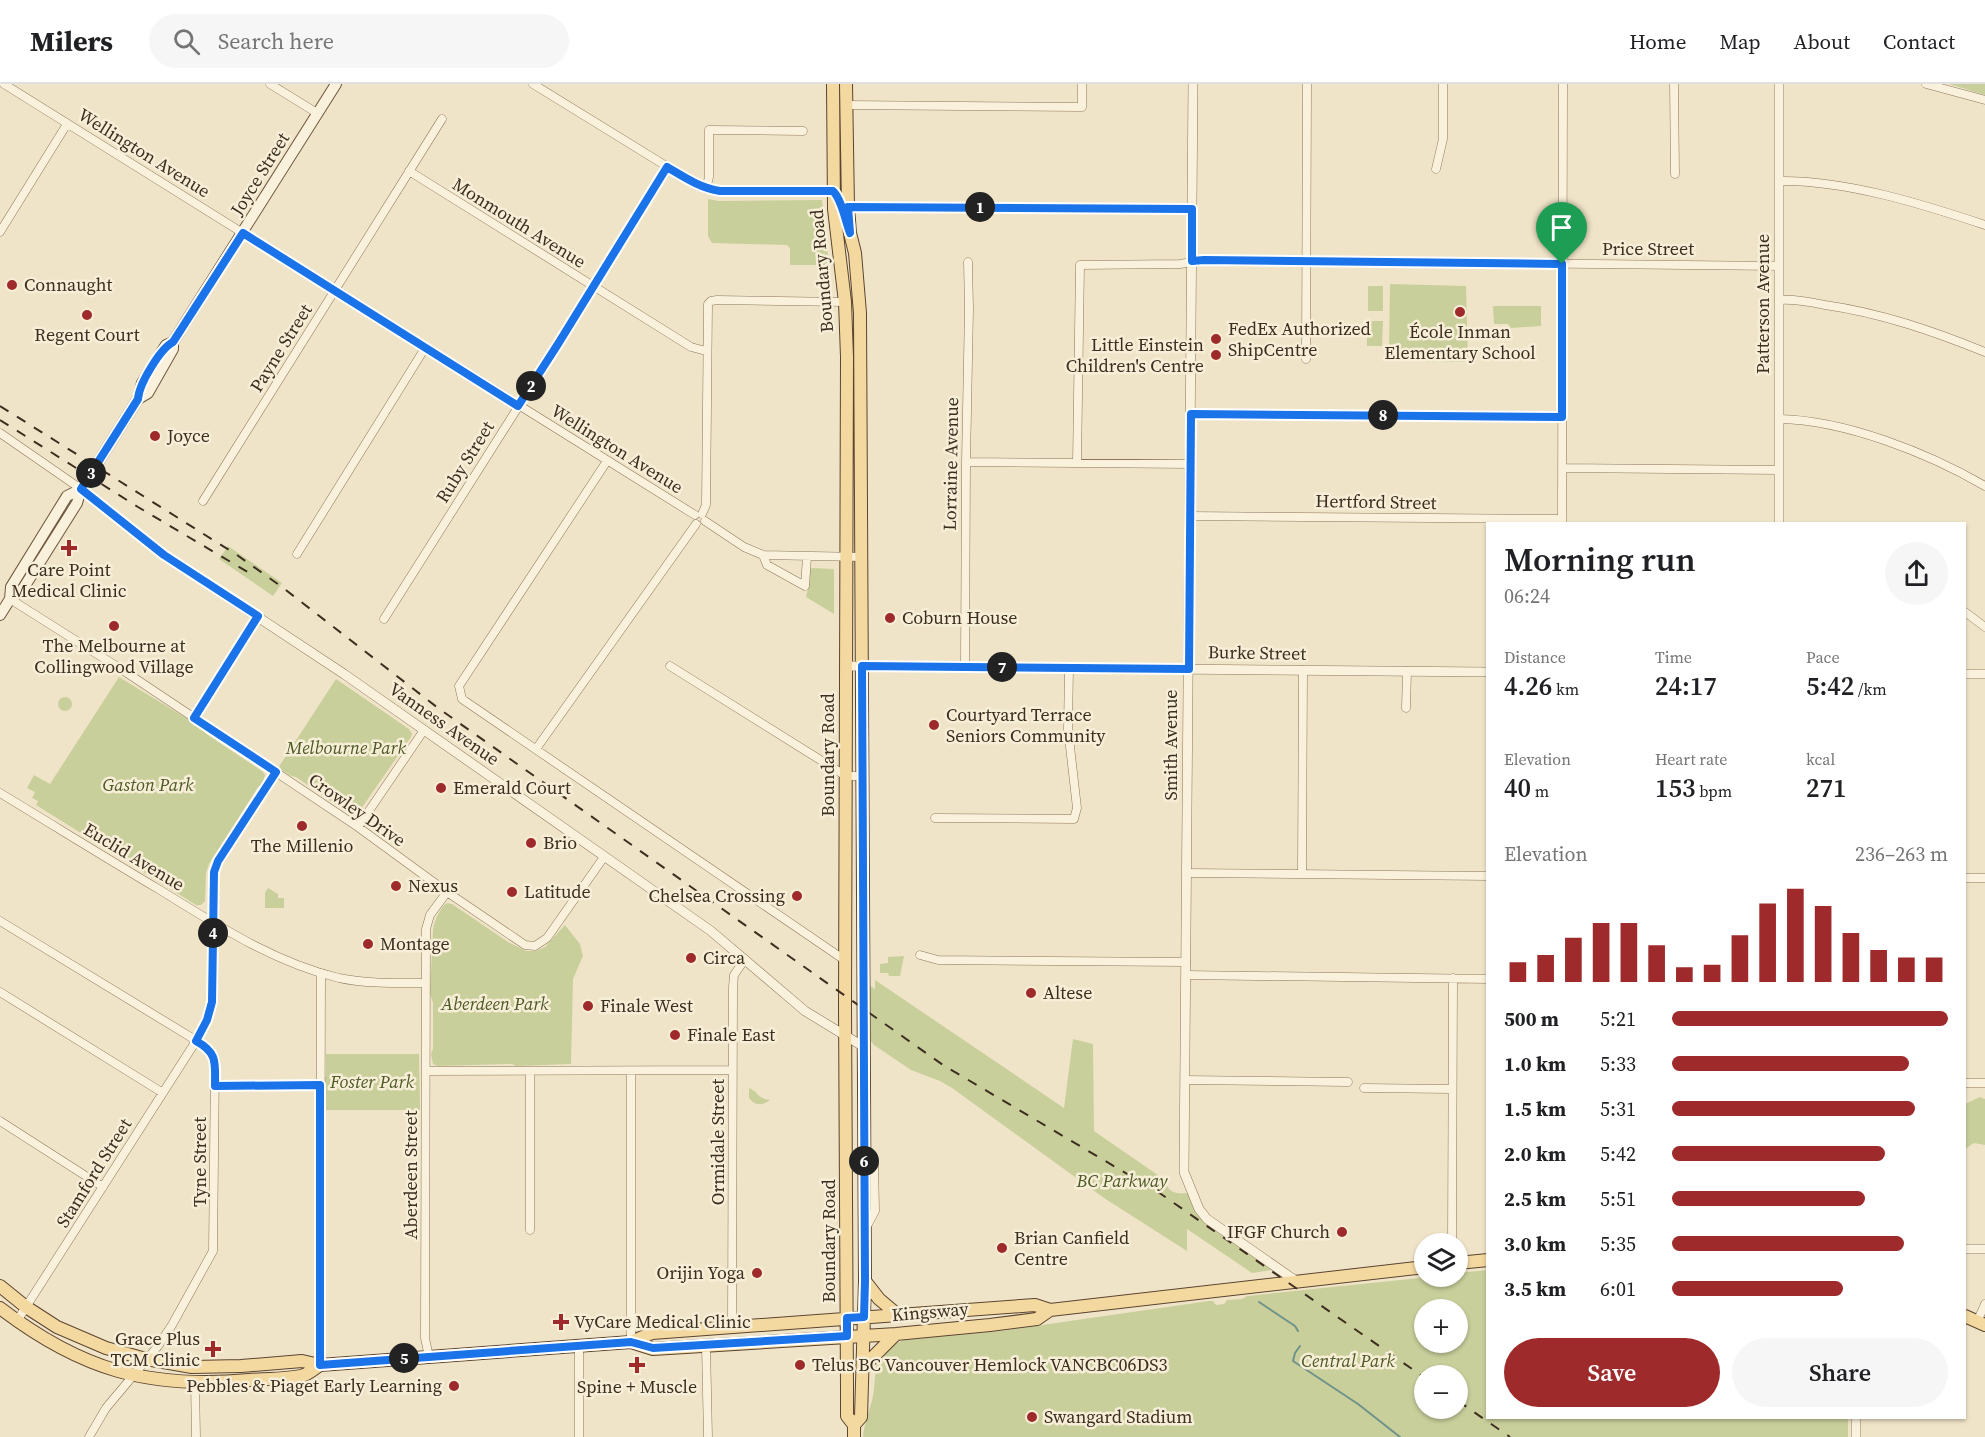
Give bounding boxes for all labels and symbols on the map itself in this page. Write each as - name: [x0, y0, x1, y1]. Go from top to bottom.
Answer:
- street label: Wellington Avenue: [73, 102, 215, 203]
- street label: Joyce Street: [224, 127, 295, 221]
- street label: Monmouth Avenue: [448, 171, 591, 274]
- pin: 1: [965, 192, 995, 222]
- pin: [1536, 202, 1587, 264]
- street label: Boundary Road: [804, 208, 839, 334]
- street label: Patterson Avenue: [1750, 234, 1775, 374]
- street label: Price Street: [1602, 236, 1694, 261]
- place label: Connaught: [24, 272, 112, 297]
- marker: Connaught: [5, 278, 19, 292]
- street label: Payne Street: [244, 299, 318, 397]
- marker: École Inman Elementary School: [1453, 305, 1467, 319]
- marker: Regent Court: [80, 308, 94, 322]
- place label: FedEx Authorized ShipCentre: [1228, 316, 1371, 362]
- place label: École Inman Elementary School: [1384, 319, 1536, 365]
- place label: Regent Court: [34, 322, 140, 347]
- place label: Little Einstein Children's Centre: [1066, 332, 1204, 378]
- marker: FedEx Authorized ShipCentre: [1209, 332, 1223, 346]
- marker: Little Einstein Children's Centre: [1209, 348, 1223, 362]
- pin: 2: [516, 371, 546, 401]
- street label: Lorraine Avenue: [937, 397, 964, 531]
- street label: Wellington Avenue: [546, 398, 688, 499]
- pin: 8: [1368, 400, 1398, 430]
- street label: Ruby Street: [430, 416, 500, 507]
- place label: Joyce: [166, 423, 210, 448]
- marker: Joyce: [148, 429, 162, 443]
- pin: 3: [76, 458, 106, 488]
- street label: Hertford Street: [1315, 488, 1437, 515]
- marker: Care Point Medical Clinic: [60, 539, 78, 557]
- place label: Care Point Medical Clinic: [11, 557, 127, 603]
- place label: Coburn House: [902, 605, 1018, 630]
- marker: Coburn House: [883, 611, 897, 625]
- marker: The Melbourne at Collingwood Village: [107, 619, 121, 633]
- place label: The Melbourne at Collingwood Village: [34, 633, 194, 679]
- street label: Burke Street: [1208, 639, 1306, 666]
- pin: 7: [987, 652, 1017, 682]
- street label: Vanness Avenue: [384, 676, 505, 771]
- street label: Smith Avenue: [1158, 690, 1183, 800]
- street label: Boundary Road: [815, 693, 840, 817]
- place label: Courtyard Terrace Seniors Community: [946, 702, 1106, 748]
- marker: Courtyard Terrace Seniors Community: [927, 718, 941, 732]
- park label: Melbourne Park: [285, 735, 406, 760]
- street label: Crowley Drive: [304, 767, 411, 852]
- park label: Gaston Park: [102, 772, 194, 797]
- place label: Emerald Court: [453, 775, 571, 800]
- marker: Emerald Court: [434, 781, 448, 795]
- street label: Euclid Avenue: [79, 817, 189, 897]
- marker: The Millenio: [295, 819, 309, 833]
- place label: Brio: [543, 830, 577, 855]
- place label: The Millenio: [251, 833, 353, 858]
- marker: Brio: [524, 836, 538, 850]
- place label: Nexus: [408, 873, 458, 898]
- marker: Nexus: [389, 879, 403, 893]
- place label: Latitude: [524, 879, 591, 904]
- place label: Chelsea Crossing: [648, 883, 785, 908]
- marker: Latitude: [505, 885, 519, 899]
- marker: Chelsea Crossing: [790, 889, 804, 903]
- pin: 4: [198, 918, 228, 948]
- place label: Montage: [380, 931, 450, 956]
- marker: Montage: [361, 937, 375, 951]
- place label: Circa: [703, 945, 746, 970]
- marker: Circa: [684, 951, 698, 965]
- place label: Altese: [1043, 980, 1092, 1005]
- marker: Altese: [1024, 986, 1038, 1000]
- park label: Aberdeen Park: [440, 991, 549, 1016]
- place label: Finale West: [600, 993, 693, 1018]
- marker: Finale West: [581, 999, 595, 1013]
- place label: Finale East: [687, 1022, 775, 1047]
- marker: Finale East: [668, 1028, 682, 1042]
- park label: Foster Park: [329, 1069, 414, 1094]
- street label: Ormidale Street: [705, 1079, 730, 1205]
- street label: Aberdeen Street: [398, 1110, 423, 1240]
- street label: Stamford Street: [50, 1113, 137, 1232]
- street label: Tyne Street: [187, 1117, 212, 1207]
- pin: 6: [849, 1146, 879, 1176]
- park label: BC Parkway: [1075, 1168, 1168, 1193]
- street label: Boundary Road: [816, 1179, 841, 1303]
- place label: IFGF Church: [1227, 1219, 1330, 1244]
- place label: Brian Canfield Centre: [1014, 1225, 1129, 1271]
- marker: IFGF Church: [1335, 1225, 1349, 1239]
- marker: Brian Canfield Centre: [995, 1241, 1009, 1255]
- place label: Orijin Yoga: [657, 1260, 746, 1285]
- marker: Orijin Yoga: [750, 1266, 764, 1280]
- street label: Kingsway: [890, 1296, 970, 1327]
- place label: VyCare Medical Clinic: [574, 1309, 751, 1334]
- marker: VyCare Medical Clinic: [552, 1313, 570, 1331]
- place label: Grace Plus TCM Clinic: [110, 1326, 200, 1372]
- marker: Grace Plus TCM Clinic: [204, 1340, 222, 1358]
- pin: 5: [389, 1343, 419, 1373]
- park label: Central Park: [1301, 1348, 1395, 1373]
- place label: Telus BC Vancouver Hemlock VANCBC06DS3: [812, 1352, 1167, 1377]
- marker: Spine + Muscle: [628, 1356, 646, 1374]
- marker: Telus BC Vancouver Hemlock VANCBC06DS3: [793, 1358, 807, 1372]
- place label: Pebbles & Piaget Early Learning: [186, 1373, 442, 1398]
- place label: Spine + Muscle: [577, 1374, 697, 1399]
- marker: Pebbles & Piaget Early Learning: [447, 1379, 461, 1393]
- place label: Swangard Stadium: [1044, 1404, 1193, 1429]
- marker: Swangard Stadium: [1025, 1410, 1039, 1424]

